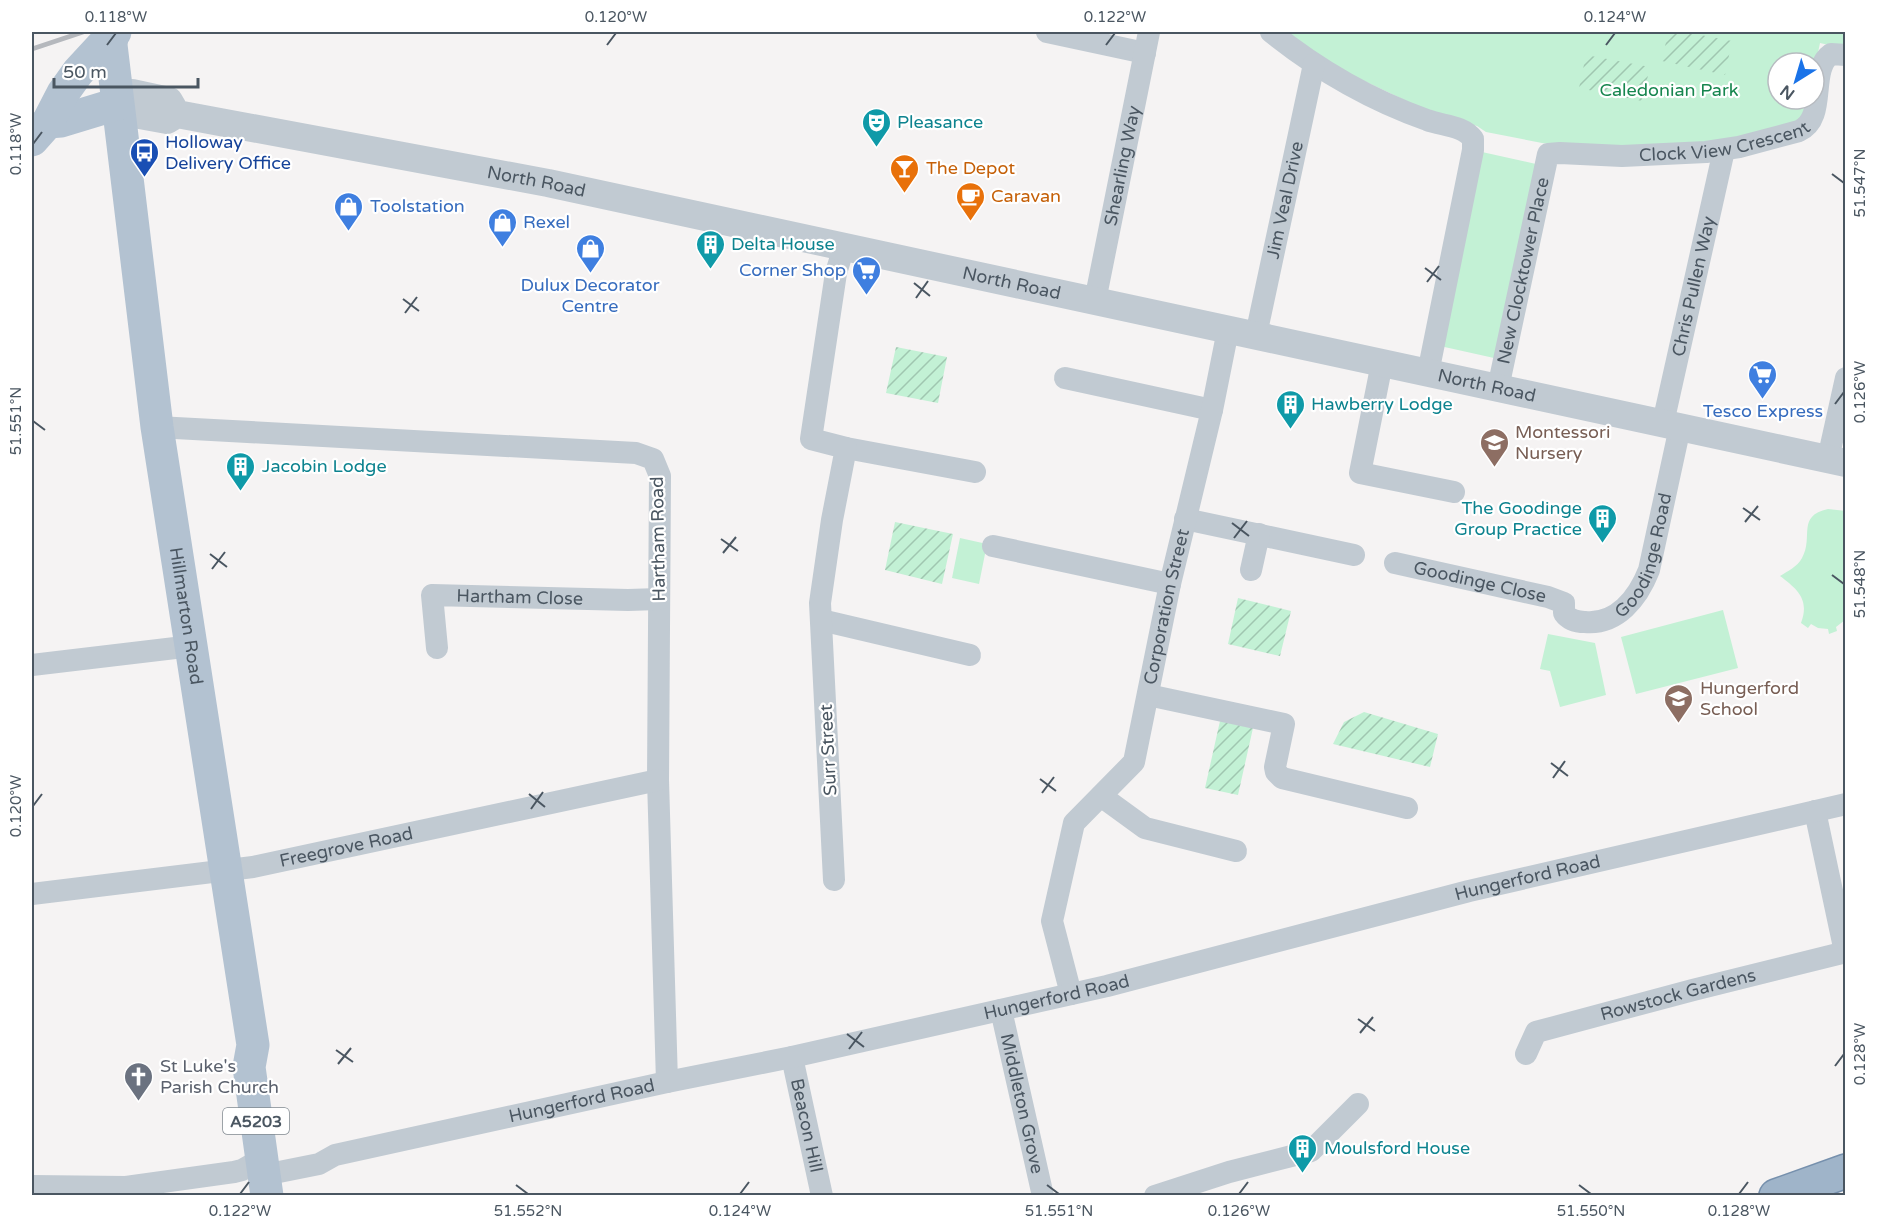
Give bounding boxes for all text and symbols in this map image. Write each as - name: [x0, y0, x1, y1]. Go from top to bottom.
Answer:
- text: 0.118°W: [85, 8, 147, 26]
- text: 0.120°W: [585, 8, 647, 26]
- text: 0.122°W: [1084, 8, 1146, 26]
- text: 0.124°W: [1584, 8, 1646, 26]
- scale bar: [54, 51, 198, 89]
- north arrow: [1766, 51, 1826, 111]
- text: 50 m: [63, 61, 107, 83]
- park label: Caledonian Park: [1599, 79, 1739, 101]
- text: N: [1776, 80, 1799, 104]
- street label: Shearling Way: [1099, 103, 1145, 228]
- theatre icon: Pleasance: [860, 106, 892, 148]
- place label: Pleasance: [897, 111, 983, 133]
- text: 0.118°W: [7, 113, 25, 175]
- street label: Clock View Crescent: [1638, 116, 1815, 166]
- place label: Holloway Delivery Office: [165, 131, 291, 174]
- bus stop icon: Holloway Delivery Office: [128, 136, 160, 178]
- street label: Jim Veal Drive: [1262, 139, 1308, 261]
- text: 51.547°N: [1851, 148, 1869, 218]
- bar icon: The Depot: [889, 152, 921, 194]
- place label: The Depot: [926, 157, 1015, 179]
- street label: North Road: [485, 161, 588, 202]
- street label: New Clocktower Place: [1492, 175, 1554, 366]
- cafe icon: Caravan: [954, 180, 986, 222]
- place label: Caravan: [991, 185, 1061, 207]
- shop icon: Toolstation: [333, 190, 365, 232]
- place label: Toolstation: [370, 195, 465, 217]
- shop icon: Rexel: [486, 206, 518, 248]
- place label: Rexel: [523, 211, 570, 233]
- street label: Chris Pullen Way: [1667, 214, 1720, 359]
- building icon: Delta House: [694, 228, 726, 270]
- shop icon: Dulux Decorator Centre: [574, 232, 606, 274]
- place label: Delta House: [731, 233, 835, 255]
- supermarket icon: Corner Shop: [851, 254, 883, 296]
- place label: Corner Shop: [739, 259, 846, 281]
- street label: North Road: [961, 262, 1063, 304]
- place label: Dulux Decorator Centre: [520, 274, 660, 317]
- supermarket icon: Tesco Express: [1747, 358, 1779, 400]
- text: 0.126°W: [1851, 361, 1869, 423]
- street label: North Road: [1436, 364, 1538, 407]
- text: 51.551°N: [7, 387, 25, 455]
- building icon: Hawberry Lodge: [1274, 388, 1306, 430]
- place label: Hawberry Lodge: [1311, 393, 1453, 415]
- place label: Tesco Express: [1703, 400, 1823, 422]
- place label: Montessori Nursery: [1515, 421, 1610, 464]
- school or university icon: Montessori Nursery: [1478, 426, 1510, 468]
- building icon: Jacobin Lodge: [225, 450, 257, 492]
- place label: Jacobin Lodge: [262, 455, 387, 477]
- street label: Hartham Road: [646, 476, 670, 602]
- street label: Goodinge Road: [1610, 491, 1676, 623]
- place label: The Goodinge Group Practice: [1454, 497, 1582, 540]
- building icon: The Goodinge Group Practice: [1587, 502, 1619, 544]
- street label: Corporation Street: [1139, 527, 1194, 687]
- street label: Hillmarton Road: [165, 546, 208, 686]
- text: 51.548°N: [1851, 550, 1869, 618]
- street label: Goodinge Close: [1411, 556, 1548, 607]
- street label: Hartham Close: [456, 585, 583, 610]
- place label: Hungerford School: [1700, 677, 1799, 720]
- school or university icon: Hungerford School: [1663, 682, 1695, 724]
- street label: Surr Street: [815, 703, 841, 796]
- text: 0.120°W: [7, 775, 25, 837]
- street label: Freegrove Road: [277, 822, 415, 872]
- street label: Hungerford Road: [1452, 850, 1603, 905]
- street label: Rowstock Gardens: [1598, 964, 1758, 1025]
- street label: Hungerford Road: [981, 970, 1132, 1024]
- text: 0.128°W: [1851, 1023, 1869, 1085]
- street label: Middleton Grove: [996, 1031, 1049, 1176]
- place label: St Luke's Parish Church: [160, 1055, 279, 1098]
- church icon: St Luke's Parish Church: [123, 1060, 155, 1102]
- street label: Hungerford Road: [507, 1074, 657, 1128]
- street label: Beacon Hill: [786, 1076, 828, 1175]
- road number: A5203: [223, 1108, 289, 1134]
- building icon: Moulsford House: [1287, 1132, 1319, 1174]
- place label: Moulsford House: [1324, 1137, 1470, 1159]
- text: 0.122°W: [209, 1202, 271, 1220]
- text: 51.552°N: [494, 1202, 562, 1220]
- text: 0.124°W: [709, 1202, 771, 1220]
- text: 51.551°N: [1025, 1202, 1093, 1220]
- text: 0.126°W: [1208, 1202, 1270, 1220]
- text: 51.550°N: [1557, 1202, 1625, 1220]
- text: 0.128°W: [1708, 1202, 1770, 1220]

